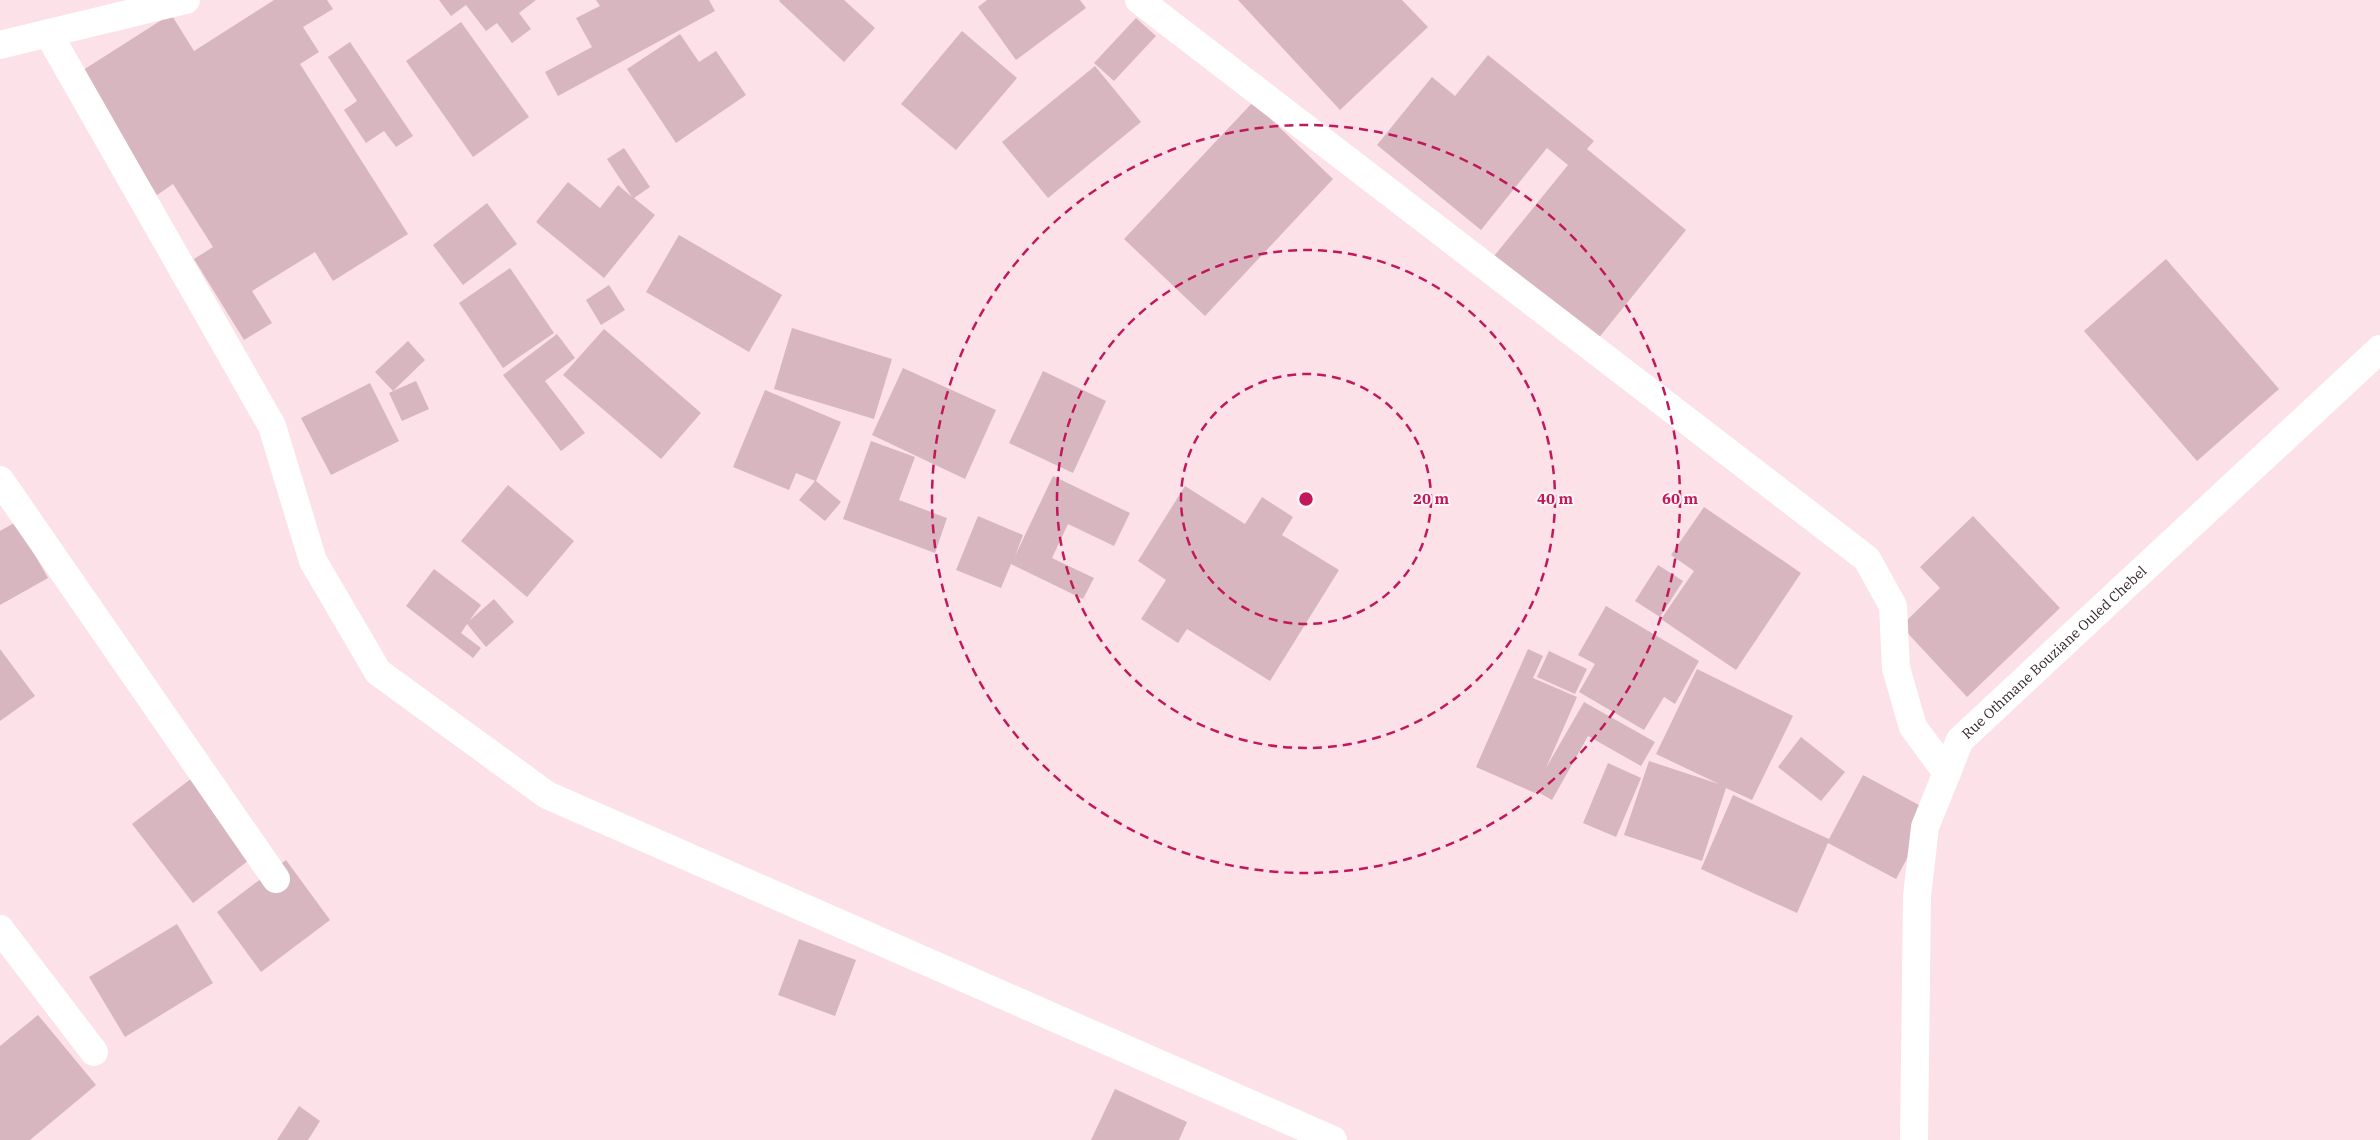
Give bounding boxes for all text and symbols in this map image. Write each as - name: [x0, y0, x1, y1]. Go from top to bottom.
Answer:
- text: 20 m: [1413, 489, 1449, 508]
- text: 40 m: [1537, 489, 1573, 508]
- text: 60 m: [1662, 489, 1698, 508]
- centre of rings: [1297, 490, 1315, 508]
- street label: Rue Othmane Bouziane Ouled Chebel: [1958, 562, 2150, 743]

